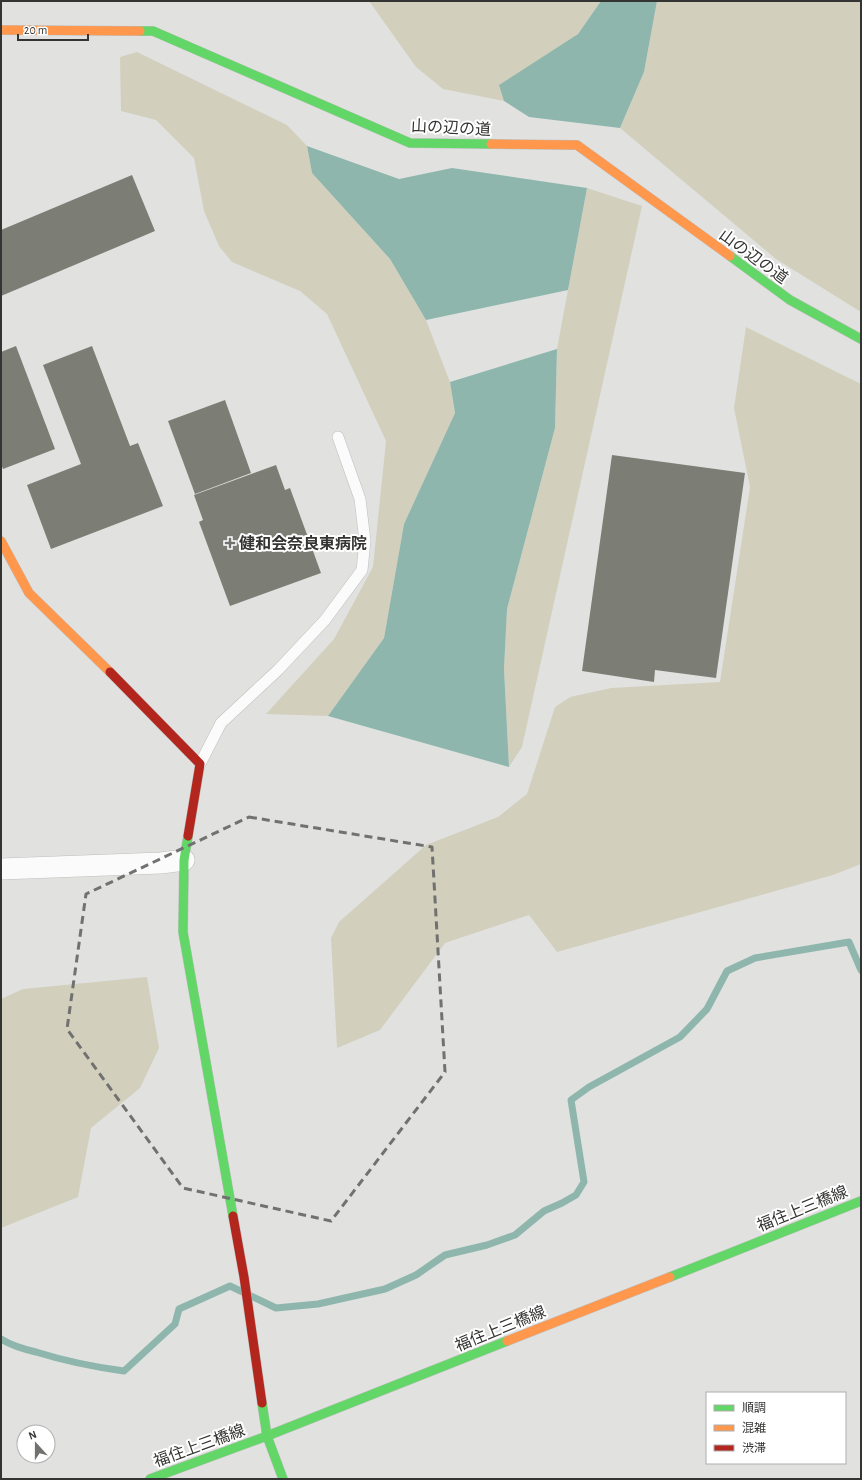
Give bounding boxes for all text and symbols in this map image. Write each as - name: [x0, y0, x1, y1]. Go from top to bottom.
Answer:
- scale bar: [18, 16, 88, 42]
- text: 20 m: [24, 24, 47, 36]
- street label: 山の辺の道: [411, 117, 491, 138]
- street label: 山の辺の道: [716, 226, 791, 287]
- place label: 健和会奈良東病院: [239, 535, 367, 552]
- marker: 健和会奈良東病院: [224, 537, 236, 549]
- street label: 福住上三橋線: [754, 1183, 850, 1234]
- street label: 福住上三橋線: [452, 1303, 548, 1354]
- legend: [706, 1392, 846, 1464]
- text: 順調: [742, 1402, 766, 1414]
- street label: 福住上三橋線: [151, 1421, 247, 1470]
- text: 混雑: [742, 1421, 766, 1434]
- north arrow: [16, 1424, 56, 1464]
- text: N: [27, 1429, 38, 1442]
- text: 渋滞: [742, 1442, 766, 1454]

